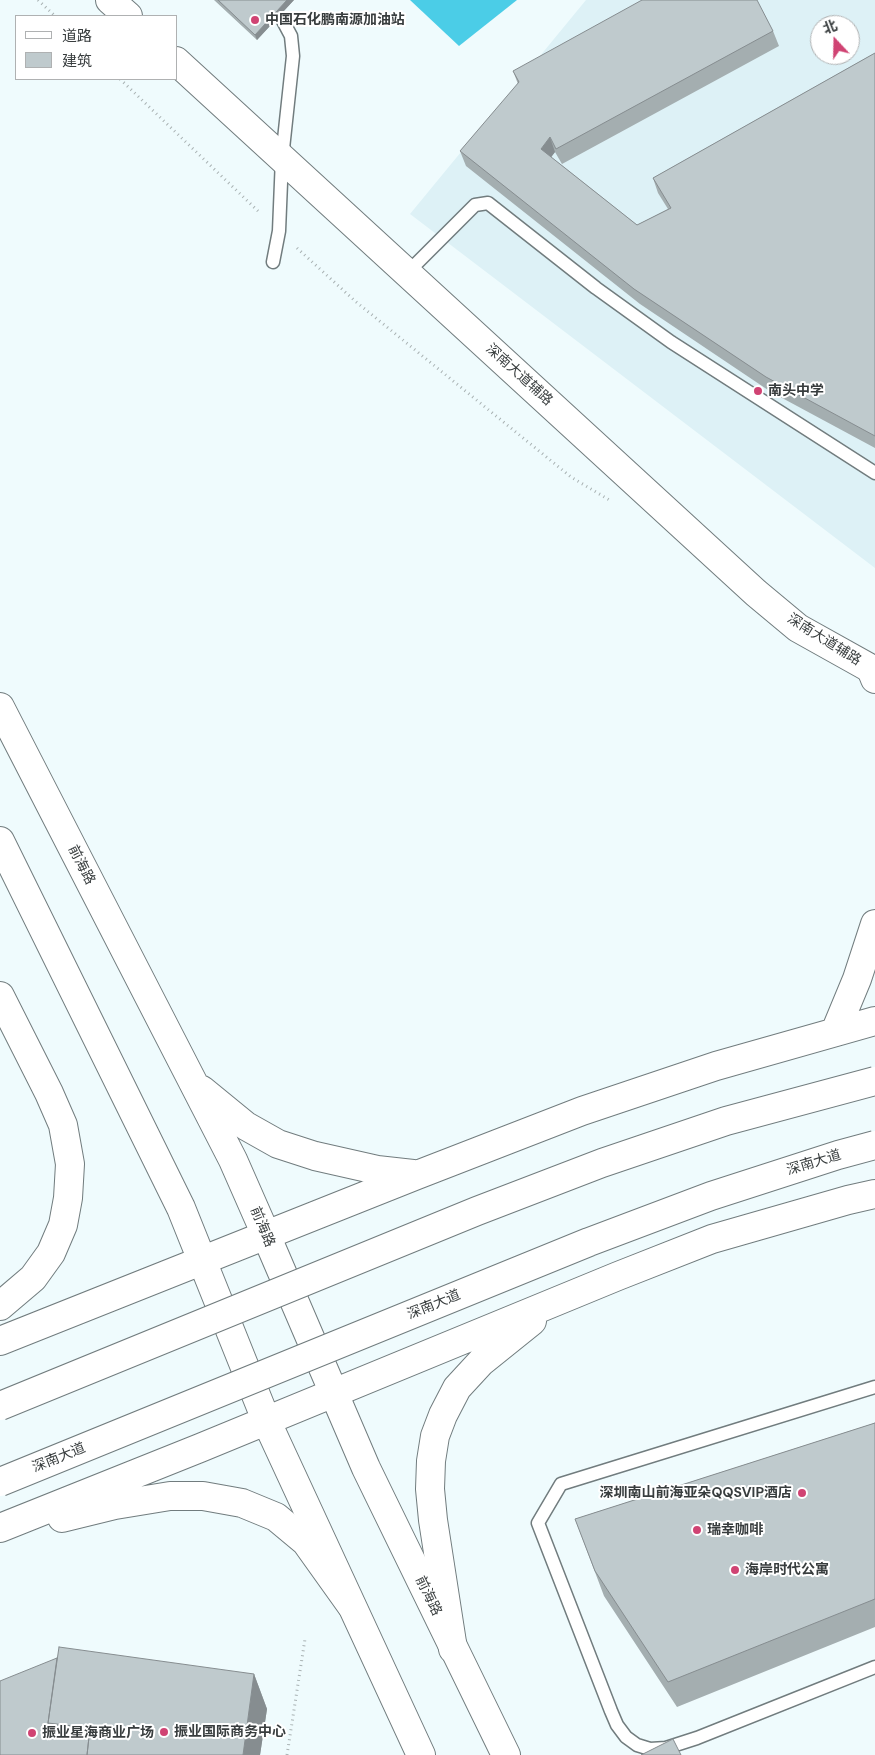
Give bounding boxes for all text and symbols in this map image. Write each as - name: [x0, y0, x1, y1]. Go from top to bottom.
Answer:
- place label: 中国石化鹏南源加油站: [265, 12, 405, 28]
- marker: 中国石化鹏南源加油站: [249, 14, 261, 26]
- legend: [15, 15, 178, 80]
- north arrow: [810, 15, 860, 65]
- text: 北: [820, 16, 840, 38]
- text: 道路: [62, 26, 92, 46]
- text: 建筑: [62, 51, 92, 71]
- street label: 深南大道辅路: [482, 341, 556, 409]
- place label: 南头中学: [768, 383, 824, 399]
- marker: 南头中学: [752, 385, 764, 397]
- street label: 深南大道辅路: [784, 611, 864, 669]
- street label: 前海路: [64, 842, 98, 888]
- street label: 深南大道: [785, 1147, 843, 1179]
- street label: 前海路: [246, 1204, 278, 1250]
- street label: 深南大道: [405, 1287, 463, 1323]
- street label: 深南大道: [30, 1440, 88, 1476]
- place label: 深圳南山前海亚朵QQSVIP酒店: [600, 1485, 792, 1501]
- marker: 深圳南山前海亚朵QQSVIP酒店: [796, 1487, 808, 1499]
- place label: 瑞幸咖啡: [707, 1522, 763, 1538]
- marker: 瑞幸咖啡: [691, 1524, 703, 1536]
- place label: 海岸时代公寓: [745, 1562, 829, 1578]
- marker: 海岸时代公寓: [729, 1564, 741, 1576]
- street label: 前海路: [411, 1573, 445, 1619]
- place label: 振业国际商务中心: [174, 1724, 286, 1740]
- place label: 振业星海商业广场: [42, 1725, 154, 1741]
- marker: 振业国际商务中心: [158, 1726, 170, 1738]
- marker: 振业星海商业广场: [26, 1727, 38, 1739]

